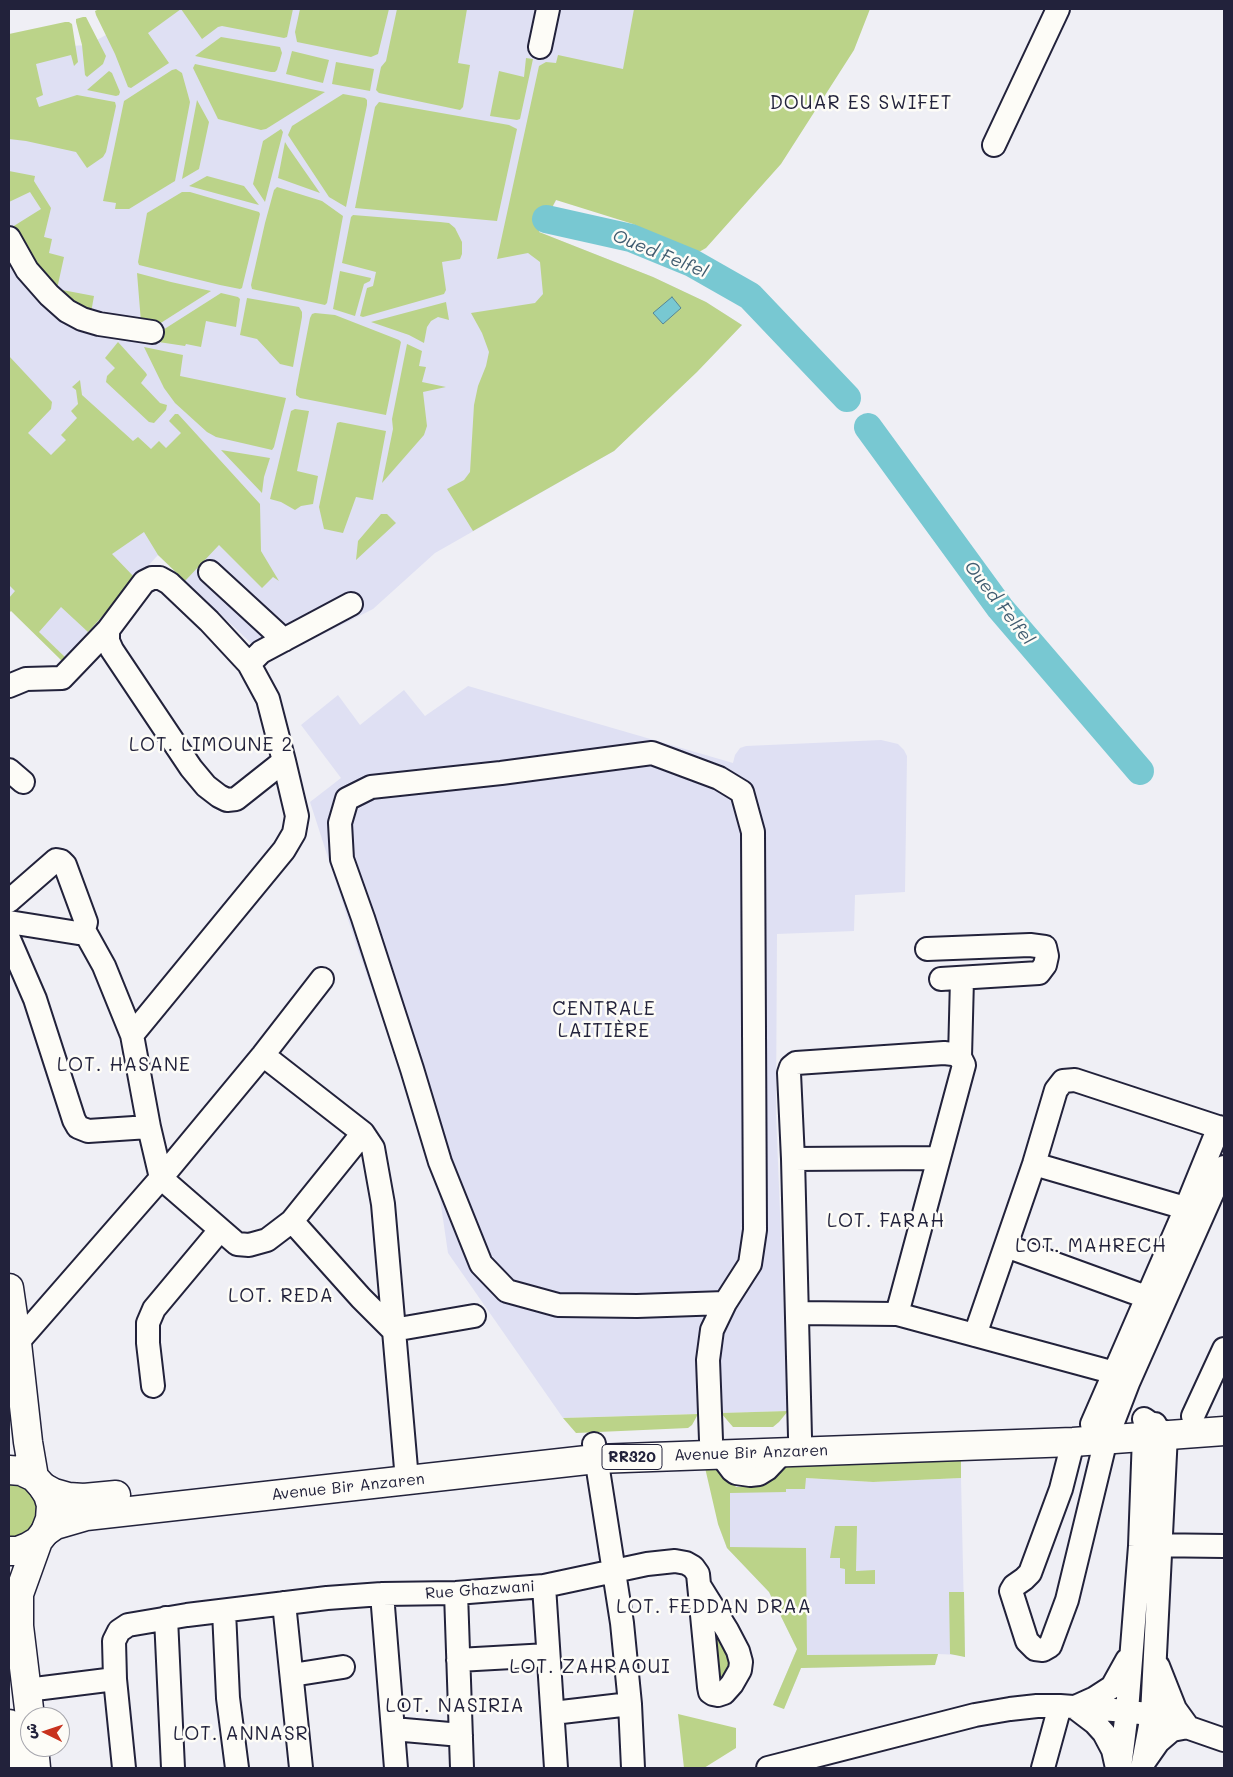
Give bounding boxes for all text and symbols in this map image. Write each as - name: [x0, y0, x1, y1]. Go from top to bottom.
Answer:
- district label: DOUAR ES SWIFET: [768, 92, 954, 114]
- water label: Oued Felfel: [609, 225, 711, 283]
- water label: Oued Felfel: [959, 557, 1039, 649]
- district label: LOT. LIMOUNE 2: [127, 734, 295, 756]
- district label: CENTRALE LAITIÈRE: [551, 998, 657, 1042]
- district label: LOT. HASANE: [56, 1054, 192, 1076]
- district label: LOT. FARAH: [826, 1210, 946, 1232]
- district label: LOT. MAHRECH: [1014, 1235, 1168, 1257]
- district label: LOT. REDA: [227, 1285, 335, 1307]
- street label: Avenue Bir Anzaren: [674, 1441, 828, 1465]
- road number: RR320: [602, 1444, 662, 1470]
- street label: Avenue Bir Anzaren: [270, 1469, 426, 1505]
- street label: Rue Ghazwani: [425, 1577, 535, 1603]
- district label: LOT. FEDDAN DRAA: [614, 1596, 814, 1618]
- district label: LOT. ZAHRAOUI: [508, 1656, 672, 1678]
- district label: LOT. NASIRIA: [384, 1695, 526, 1717]
- north arrow: [20, 1707, 70, 1757]
- text: ش: [21, 1723, 41, 1739]
- district label: LOT. ANNASR: [172, 1723, 310, 1745]

